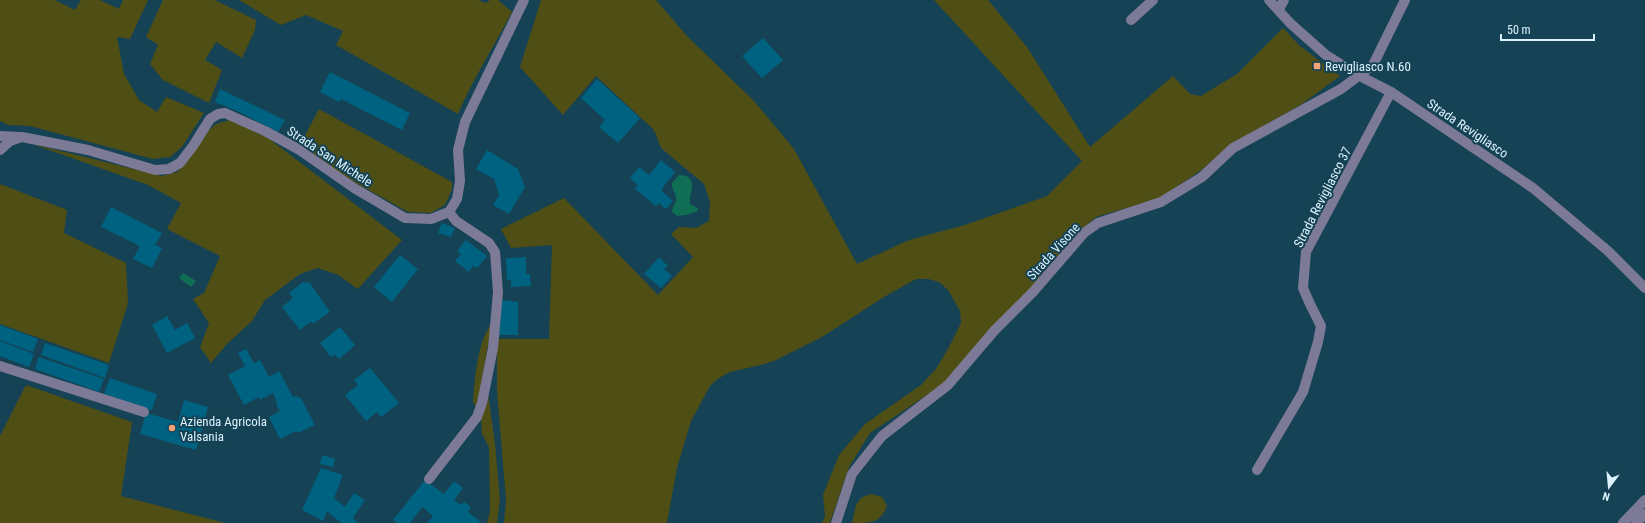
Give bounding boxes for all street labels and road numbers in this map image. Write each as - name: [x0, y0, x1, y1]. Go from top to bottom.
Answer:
- street label: Strada Revigliasco: [1424, 96, 1511, 161]
- street label: Strada San Michele: [284, 123, 375, 190]
- street label: Strada Revigliasco 37: [1291, 145, 1354, 250]
- street label: Strada Visone: [1024, 220, 1083, 283]

